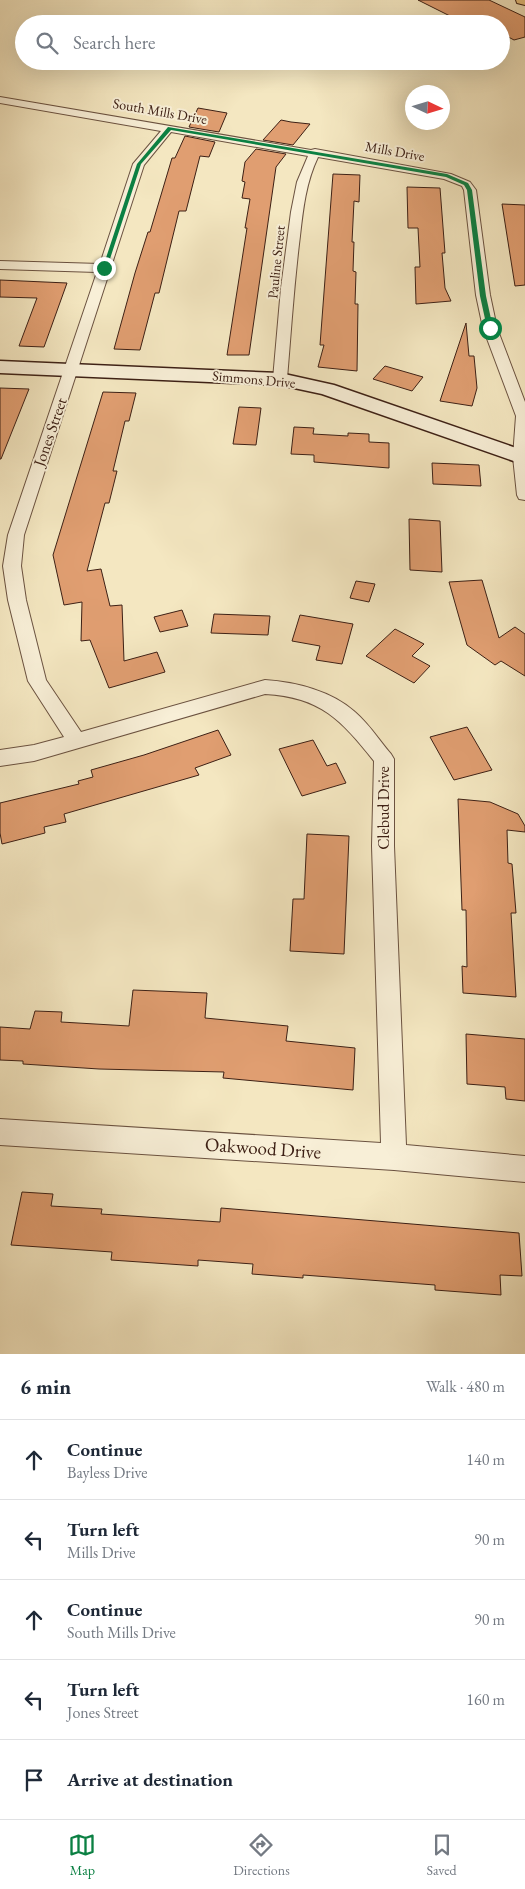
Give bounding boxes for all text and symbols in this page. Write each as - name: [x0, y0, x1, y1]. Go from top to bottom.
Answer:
- search box: [15, 15, 510, 70]
- icon: search: [33, 29, 61, 57]
- text: Search here: [73, 30, 155, 55]
- north arrow: [405, 85, 450, 130]
- street label: South Mills Drive: [112, 94, 209, 128]
- street label: Mills Drive: [364, 137, 427, 165]
- street label: Pauline Street: [263, 224, 289, 299]
- route end: [93, 257, 116, 280]
- route start: [479, 317, 502, 340]
- street label: Simmons Drive: [212, 366, 297, 392]
- street label: Jones Street: [28, 395, 72, 471]
- street label: Clebud Drive: [373, 766, 394, 850]
- street label: Oakwood Drive: [204, 1131, 322, 1165]
- text: 6 min: [20, 1373, 71, 1400]
- text: Walk · 480 m: [426, 1376, 505, 1397]
- text: Continue: [67, 1437, 142, 1462]
- icon: ahead: [20, 1446, 48, 1474]
- text: 140 m: [466, 1449, 505, 1470]
- text: Bayless Drive: [67, 1462, 147, 1483]
- text: Turn left: [67, 1517, 139, 1542]
- icon: left: [20, 1526, 48, 1554]
- text: 90 m: [474, 1529, 505, 1550]
- text: Mills Drive: [67, 1542, 136, 1563]
- text: Continue: [67, 1597, 142, 1622]
- icon: ahead: [20, 1606, 48, 1634]
- text: 90 m: [474, 1609, 505, 1630]
- text: South Mills Drive: [67, 1622, 176, 1643]
- text: Turn left: [67, 1677, 139, 1702]
- icon: left: [20, 1686, 48, 1714]
- text: 160 m: [466, 1689, 505, 1710]
- text: Jones Street: [67, 1702, 139, 1723]
- icon: arrive: [20, 1766, 48, 1794]
- text: Arrive at destination: [67, 1767, 233, 1792]
- tab: Map: [68, 1831, 96, 1879]
- tab: Directions: [233, 1831, 290, 1879]
- tab: Saved: [427, 1831, 457, 1879]

